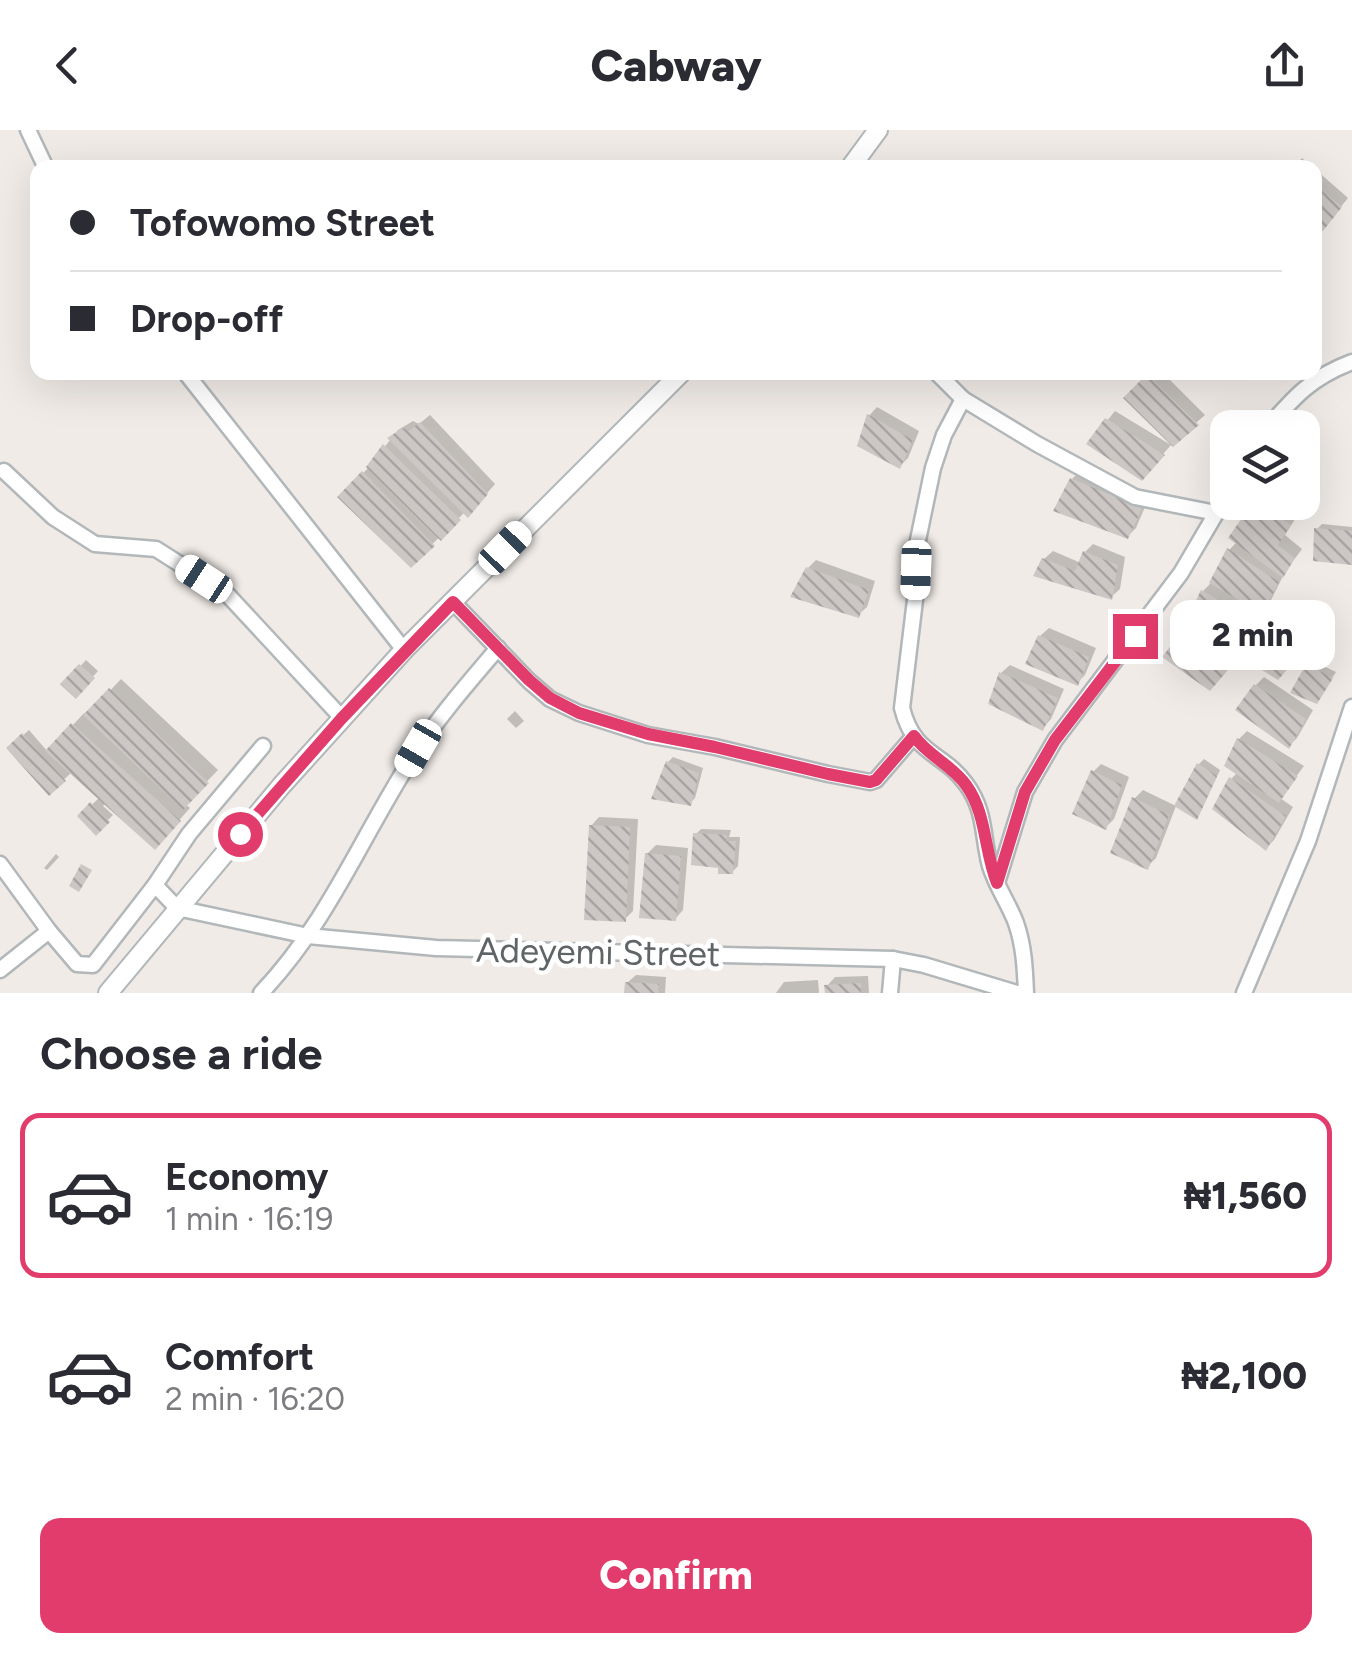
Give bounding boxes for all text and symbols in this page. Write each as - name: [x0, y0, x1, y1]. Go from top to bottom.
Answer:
- icon: back: [40, 38, 95, 93]
- text: Cabway: [590, 38, 762, 92]
- icon: share: [1257, 38, 1312, 93]
- text: Tofowomo Street: [130, 200, 435, 246]
- text: Drop-off: [130, 296, 283, 342]
- map controls: [1210, 410, 1320, 520]
- button: layers: [1210, 410, 1320, 520]
- car: [473, 516, 537, 580]
- car: [900, 539, 932, 601]
- car: [171, 550, 237, 608]
- callout: 2 min: [1170, 601, 1335, 671]
- route end: [1113, 614, 1158, 659]
- text: 2 min: [1212, 616, 1293, 654]
- car: [390, 715, 446, 781]
- route start: [218, 812, 263, 857]
- street label: Adeyemi Street: [476, 929, 720, 975]
- text: Choose a ride: [40, 1026, 322, 1080]
- icon: car: [45, 1151, 135, 1241]
- text: Economy: [165, 1154, 328, 1200]
- text: ₦1,560: [1184, 1173, 1307, 1219]
- text: 1 min · 16:19: [165, 1200, 333, 1238]
- icon: car: [45, 1331, 135, 1421]
- text: Comfort: [165, 1334, 314, 1380]
- text: ₦2,100: [1181, 1353, 1307, 1399]
- text: 2 min · 16:20: [165, 1380, 345, 1418]
- button: Confirm: [40, 1518, 1312, 1633]

